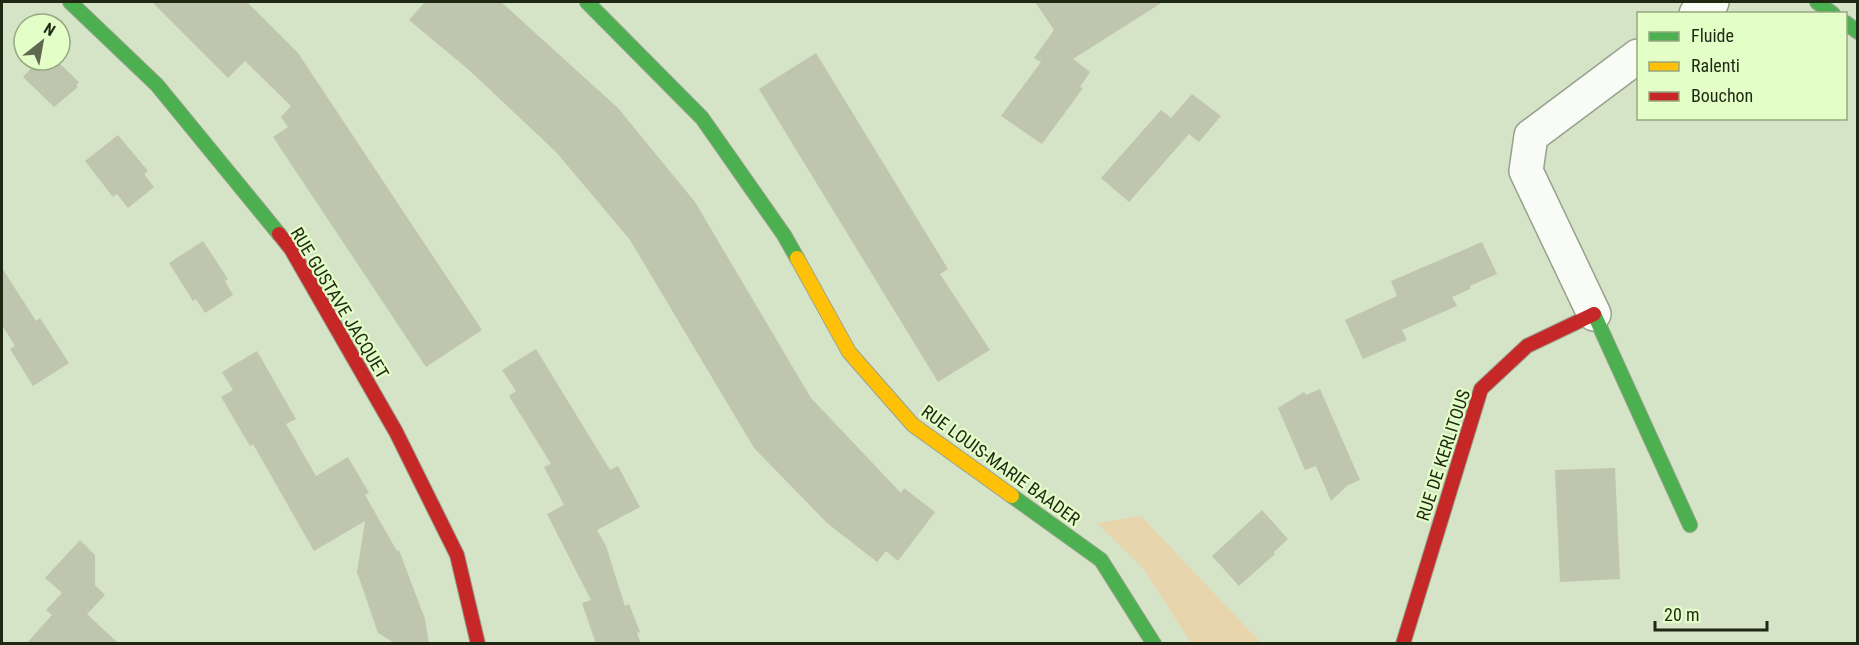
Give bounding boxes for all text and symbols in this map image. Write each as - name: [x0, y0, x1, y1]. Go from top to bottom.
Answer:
- north arrow: [12, 12, 72, 72]
- legend: [1637, 12, 1847, 120]
- text: N: [40, 19, 59, 40]
- text: Fluide: [1691, 25, 1734, 46]
- text: Ralenti: [1691, 55, 1740, 76]
- text: Bouchon: [1691, 85, 1753, 106]
- street label: RUE GUSTAVE JACQUET: [287, 224, 393, 382]
- street label: RUE DE KERLITOUS: [1412, 387, 1474, 523]
- street label: RUE LOUIS-MARIE BAADER: [918, 400, 1085, 530]
- scale bar: [1655, 594, 1768, 632]
- text: 20 m: [1664, 604, 1699, 625]

